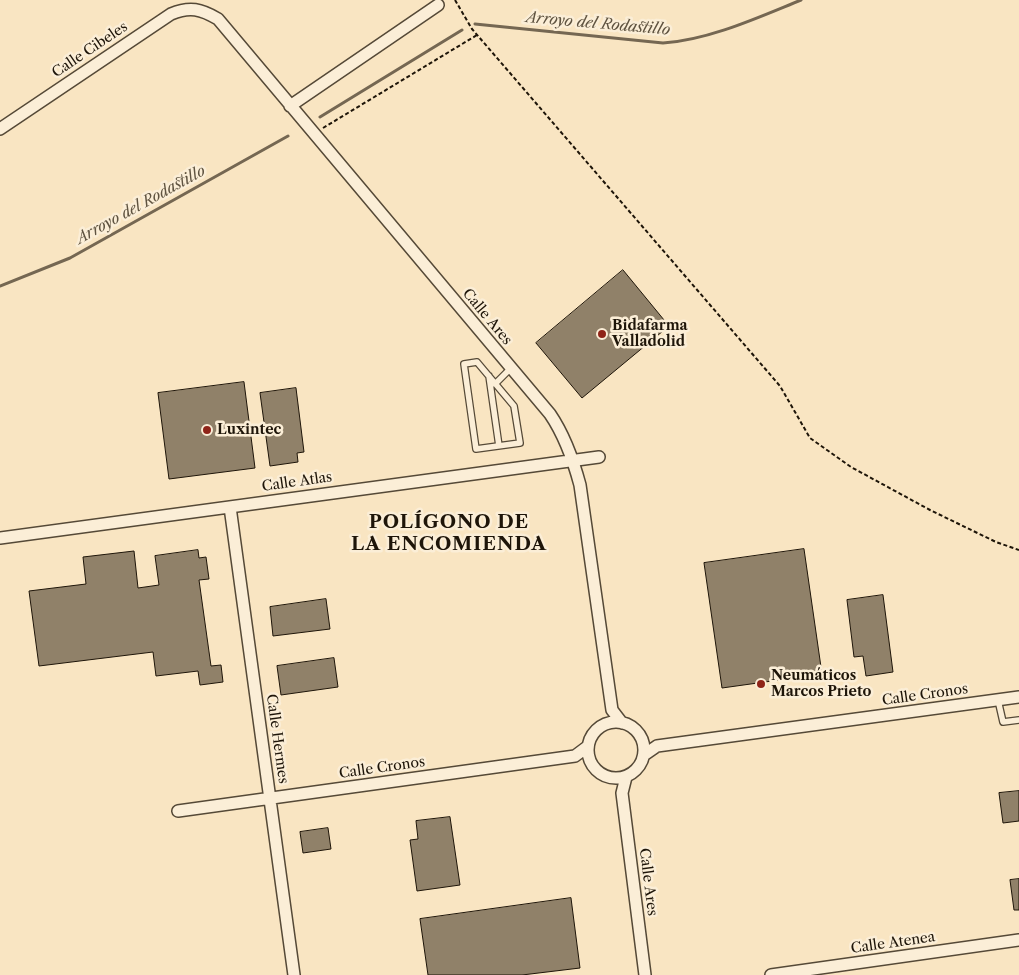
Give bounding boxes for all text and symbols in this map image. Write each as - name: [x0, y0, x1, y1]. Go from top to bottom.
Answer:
- water label: Arroyo del Rodastillo: [525, 9, 671, 39]
- street label: Calle Cibeles: [49, 19, 131, 81]
- water label: Arroyo del Rodastillo: [73, 162, 209, 248]
- street label: Calle Ares: [459, 286, 515, 348]
- place label: Bidafarma Valladolid: [612, 318, 688, 351]
- marker: Bidafarma Valladolid: [596, 328, 608, 340]
- place label: Luxintec: [217, 422, 281, 438]
- marker: Luxintec: [201, 424, 213, 436]
- street label: Calle Atlas: [261, 469, 333, 495]
- district label: POLÍGONO DE LA ENCOMIENDA: [349, 512, 549, 556]
- place label: Neumáticos Marcos Prieto: [771, 668, 871, 700]
- marker: Neumáticos Marcos Prieto: [755, 678, 767, 690]
- street label: Calle Cronos: [881, 681, 969, 709]
- street label: Calle Hermes: [262, 693, 292, 785]
- street label: Calle Cronos: [338, 754, 426, 782]
- street label: Calle Ares: [636, 847, 660, 917]
- street label: Calle Atenea: [850, 929, 936, 957]

